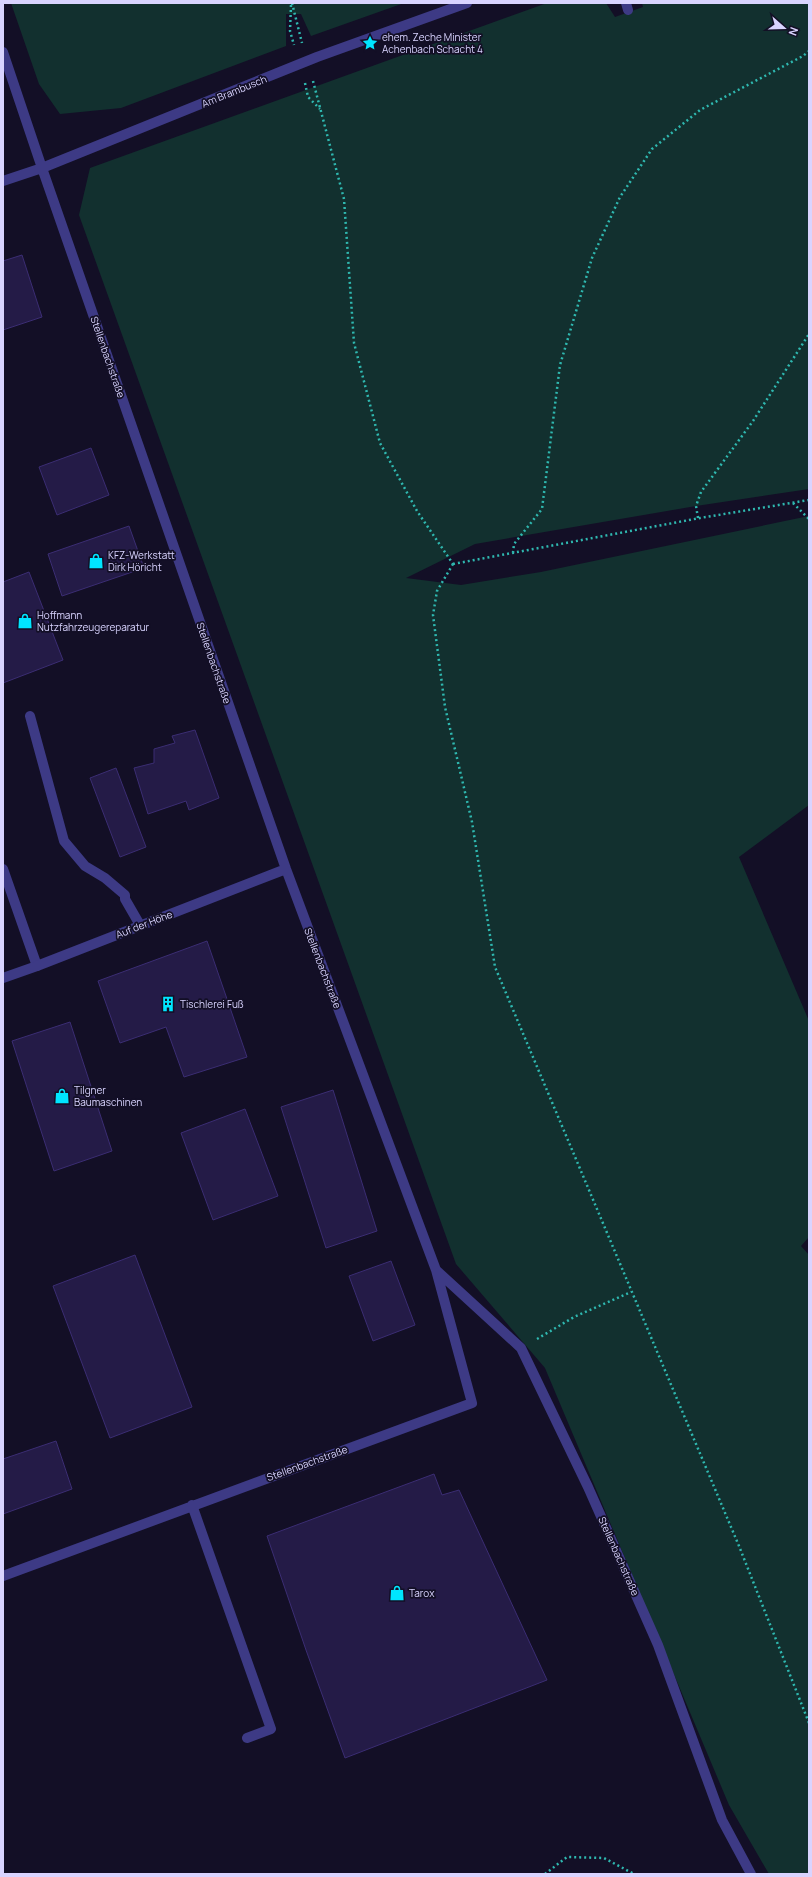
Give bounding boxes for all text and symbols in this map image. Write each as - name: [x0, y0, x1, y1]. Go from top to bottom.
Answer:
- north arrow: [764, 8, 804, 48]
- text: N: [785, 25, 802, 38]
- place label: ehem. Zeche Minister Achenbach Schacht 4: [382, 30, 483, 56]
- place icon: ehem. Zeche Minister Achenbach Schacht 4: [361, 34, 379, 52]
- street label: Am Brambusch: [199, 72, 269, 110]
- street label: Stellenbachstraße: [88, 314, 129, 400]
- place label: KFZ-Werkstatt Dirk Höricht: [108, 548, 175, 574]
- shop icon: KFZ-Werkstatt Dirk Höricht: [87, 552, 105, 570]
- place label: Hoffmann Nutzfahrzeugereparatur: [37, 608, 150, 634]
- shop icon: Hoffmann Nutzfahrzeugereparatur: [16, 612, 34, 630]
- street label: Stellenbachstraße: [194, 620, 235, 706]
- street label: Auf der Höhe: [114, 907, 175, 941]
- street label: Stellenbachstraße: [301, 926, 345, 1010]
- building icon: Tischlerei Fuß: [159, 995, 177, 1013]
- place label: Tischlerei Fuß: [180, 997, 244, 1011]
- place label: Tilgner Baumaschinen: [74, 1083, 142, 1109]
- shop icon: Tilgner Baumaschinen: [53, 1087, 71, 1105]
- street label: Stellenbachstraße: [265, 1442, 350, 1484]
- street label: Stellenbachstraße: [595, 1514, 643, 1598]
- shop icon: Tarox: [388, 1584, 406, 1602]
- place label: Tarox: [409, 1586, 435, 1600]

